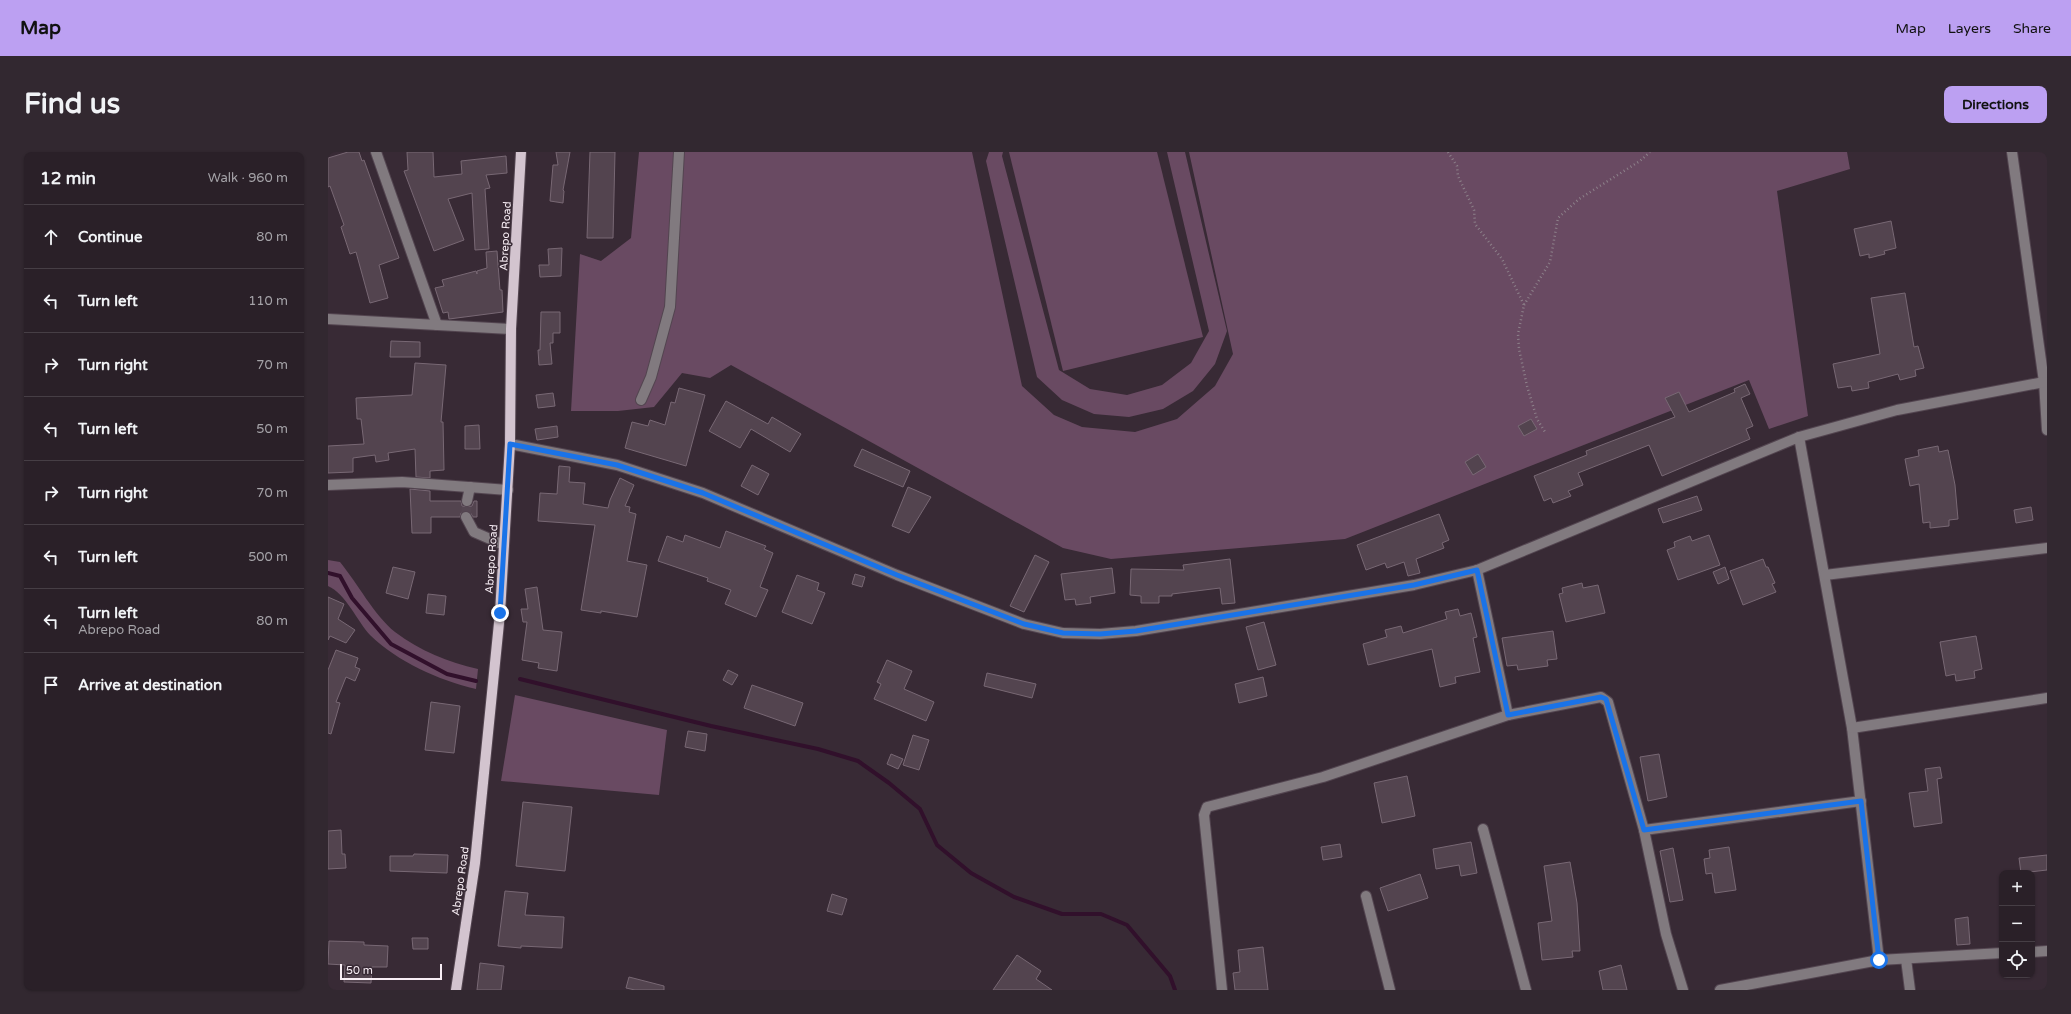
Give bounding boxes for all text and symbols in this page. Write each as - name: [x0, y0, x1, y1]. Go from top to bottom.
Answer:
- text: Map: [20, 17, 61, 39]
- text: Map: [1896, 20, 1926, 37]
- text: Layers: [1948, 20, 1991, 37]
- text: Share: [2013, 20, 2051, 37]
- button: Directions: [1944, 86, 2047, 123]
- text: Find us: [24, 87, 120, 121]
- text: 12 min: [40, 168, 96, 189]
- text: Walk · 960 m: [208, 170, 288, 186]
- street label: Abrepo Road: [497, 201, 514, 271]
- icon: ahead: [40, 226, 62, 248]
- text: Continue: [78, 228, 142, 246]
- text: 80 m: [256, 229, 288, 245]
- icon: left: [40, 290, 62, 312]
- text: Turn left: [78, 292, 138, 310]
- text: 110 m: [248, 293, 288, 309]
- icon: right: [40, 354, 62, 376]
- text: Turn right: [78, 356, 148, 374]
- text: 70 m: [256, 357, 288, 373]
- icon: left: [40, 418, 62, 440]
- text: Turn left: [78, 420, 138, 438]
- text: 50 m: [256, 421, 288, 437]
- icon: right: [40, 482, 62, 504]
- text: Turn right: [78, 484, 148, 502]
- text: 70 m: [256, 485, 288, 501]
- street label: Abrepo Road: [483, 524, 500, 594]
- icon: left: [40, 546, 62, 568]
- text: Turn left: [78, 548, 138, 566]
- text: 500 m: [248, 549, 288, 565]
- text: Turn left: [78, 604, 138, 622]
- route end: [491, 604, 509, 622]
- icon: left: [40, 610, 62, 632]
- text: 80 m: [256, 613, 288, 629]
- text: Abrepo Road: [78, 622, 160, 638]
- icon: arrive: [40, 674, 62, 696]
- text: Arrive at destination: [78, 676, 222, 694]
- street label: Abrepo Road: [449, 846, 472, 916]
- map controls: [1999, 870, 2035, 978]
- button: +: [1999, 870, 2035, 906]
- button: −: [1999, 906, 2035, 942]
- button: locate: [1999, 942, 2035, 978]
- route start: [1870, 951, 1888, 969]
- scale bar: [340, 962, 442, 981]
- text: 50 m: [346, 964, 373, 977]

